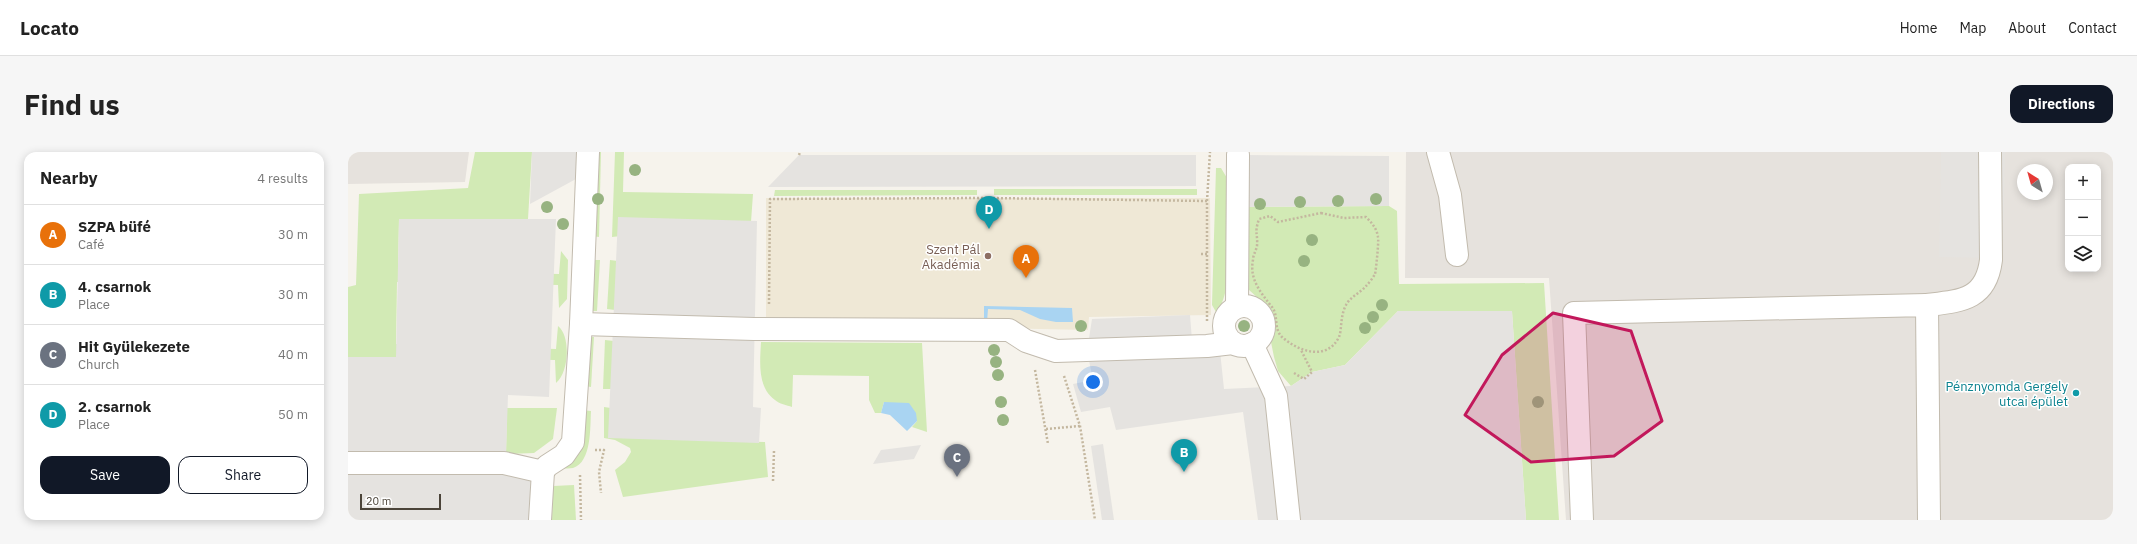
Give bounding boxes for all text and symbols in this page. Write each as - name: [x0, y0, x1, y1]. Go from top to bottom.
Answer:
- text: Locato: [20, 16, 79, 40]
- text: Home: [1900, 19, 1937, 37]
- text: Map: [1959, 19, 1986, 37]
- text: About: [2008, 19, 2046, 37]
- text: Contact: [2068, 19, 2117, 37]
- button: Directions: [2010, 85, 2113, 123]
- text: Find us: [24, 86, 120, 123]
- north arrow: [2017, 164, 2053, 200]
- map controls: [2065, 164, 2101, 272]
- button: +: [2065, 164, 2101, 200]
- text: Nearby: [40, 167, 98, 189]
- text: 4 results: [257, 170, 308, 187]
- pin: D: [976, 196, 1002, 229]
- button: −: [2065, 200, 2101, 236]
- text: SZPA büfé: [78, 217, 151, 236]
- text: A: [49, 226, 57, 243]
- text: 30 m: [278, 226, 308, 243]
- text: Café: [78, 236, 104, 253]
- button: layers: [2065, 236, 2101, 272]
- place label: Szent Pál Akadémia: [922, 241, 980, 273]
- pin: A: [1013, 245, 1039, 278]
- marker: Szent Pál Akadémia: [983, 251, 993, 261]
- text: 4. csarnok: [78, 277, 151, 296]
- text: B: [49, 286, 57, 303]
- text: 30 m: [278, 286, 308, 303]
- text: Place: [78, 296, 110, 313]
- text: Hit Gyülekezete: [78, 337, 190, 356]
- text: C: [49, 346, 57, 363]
- text: 40 m: [278, 346, 308, 363]
- text: Church: [78, 356, 119, 373]
- your location: [1083, 372, 1103, 392]
- place label: Pénznyomda Gergely utcai épület: [1945, 378, 2069, 410]
- marker: Pénznyomda Gergely utcai épület: [2071, 388, 2081, 398]
- text: 2. csarnok: [78, 397, 151, 416]
- text: D: [48, 406, 58, 423]
- text: 50 m: [278, 406, 308, 423]
- text: Place: [78, 416, 110, 433]
- pin: B: [1171, 439, 1197, 472]
- pin: C: [944, 444, 970, 477]
- button: Save: [40, 456, 170, 494]
- button: Share: [178, 456, 308, 494]
- scale bar: [360, 492, 441, 511]
- text: 20 m: [366, 494, 391, 508]

